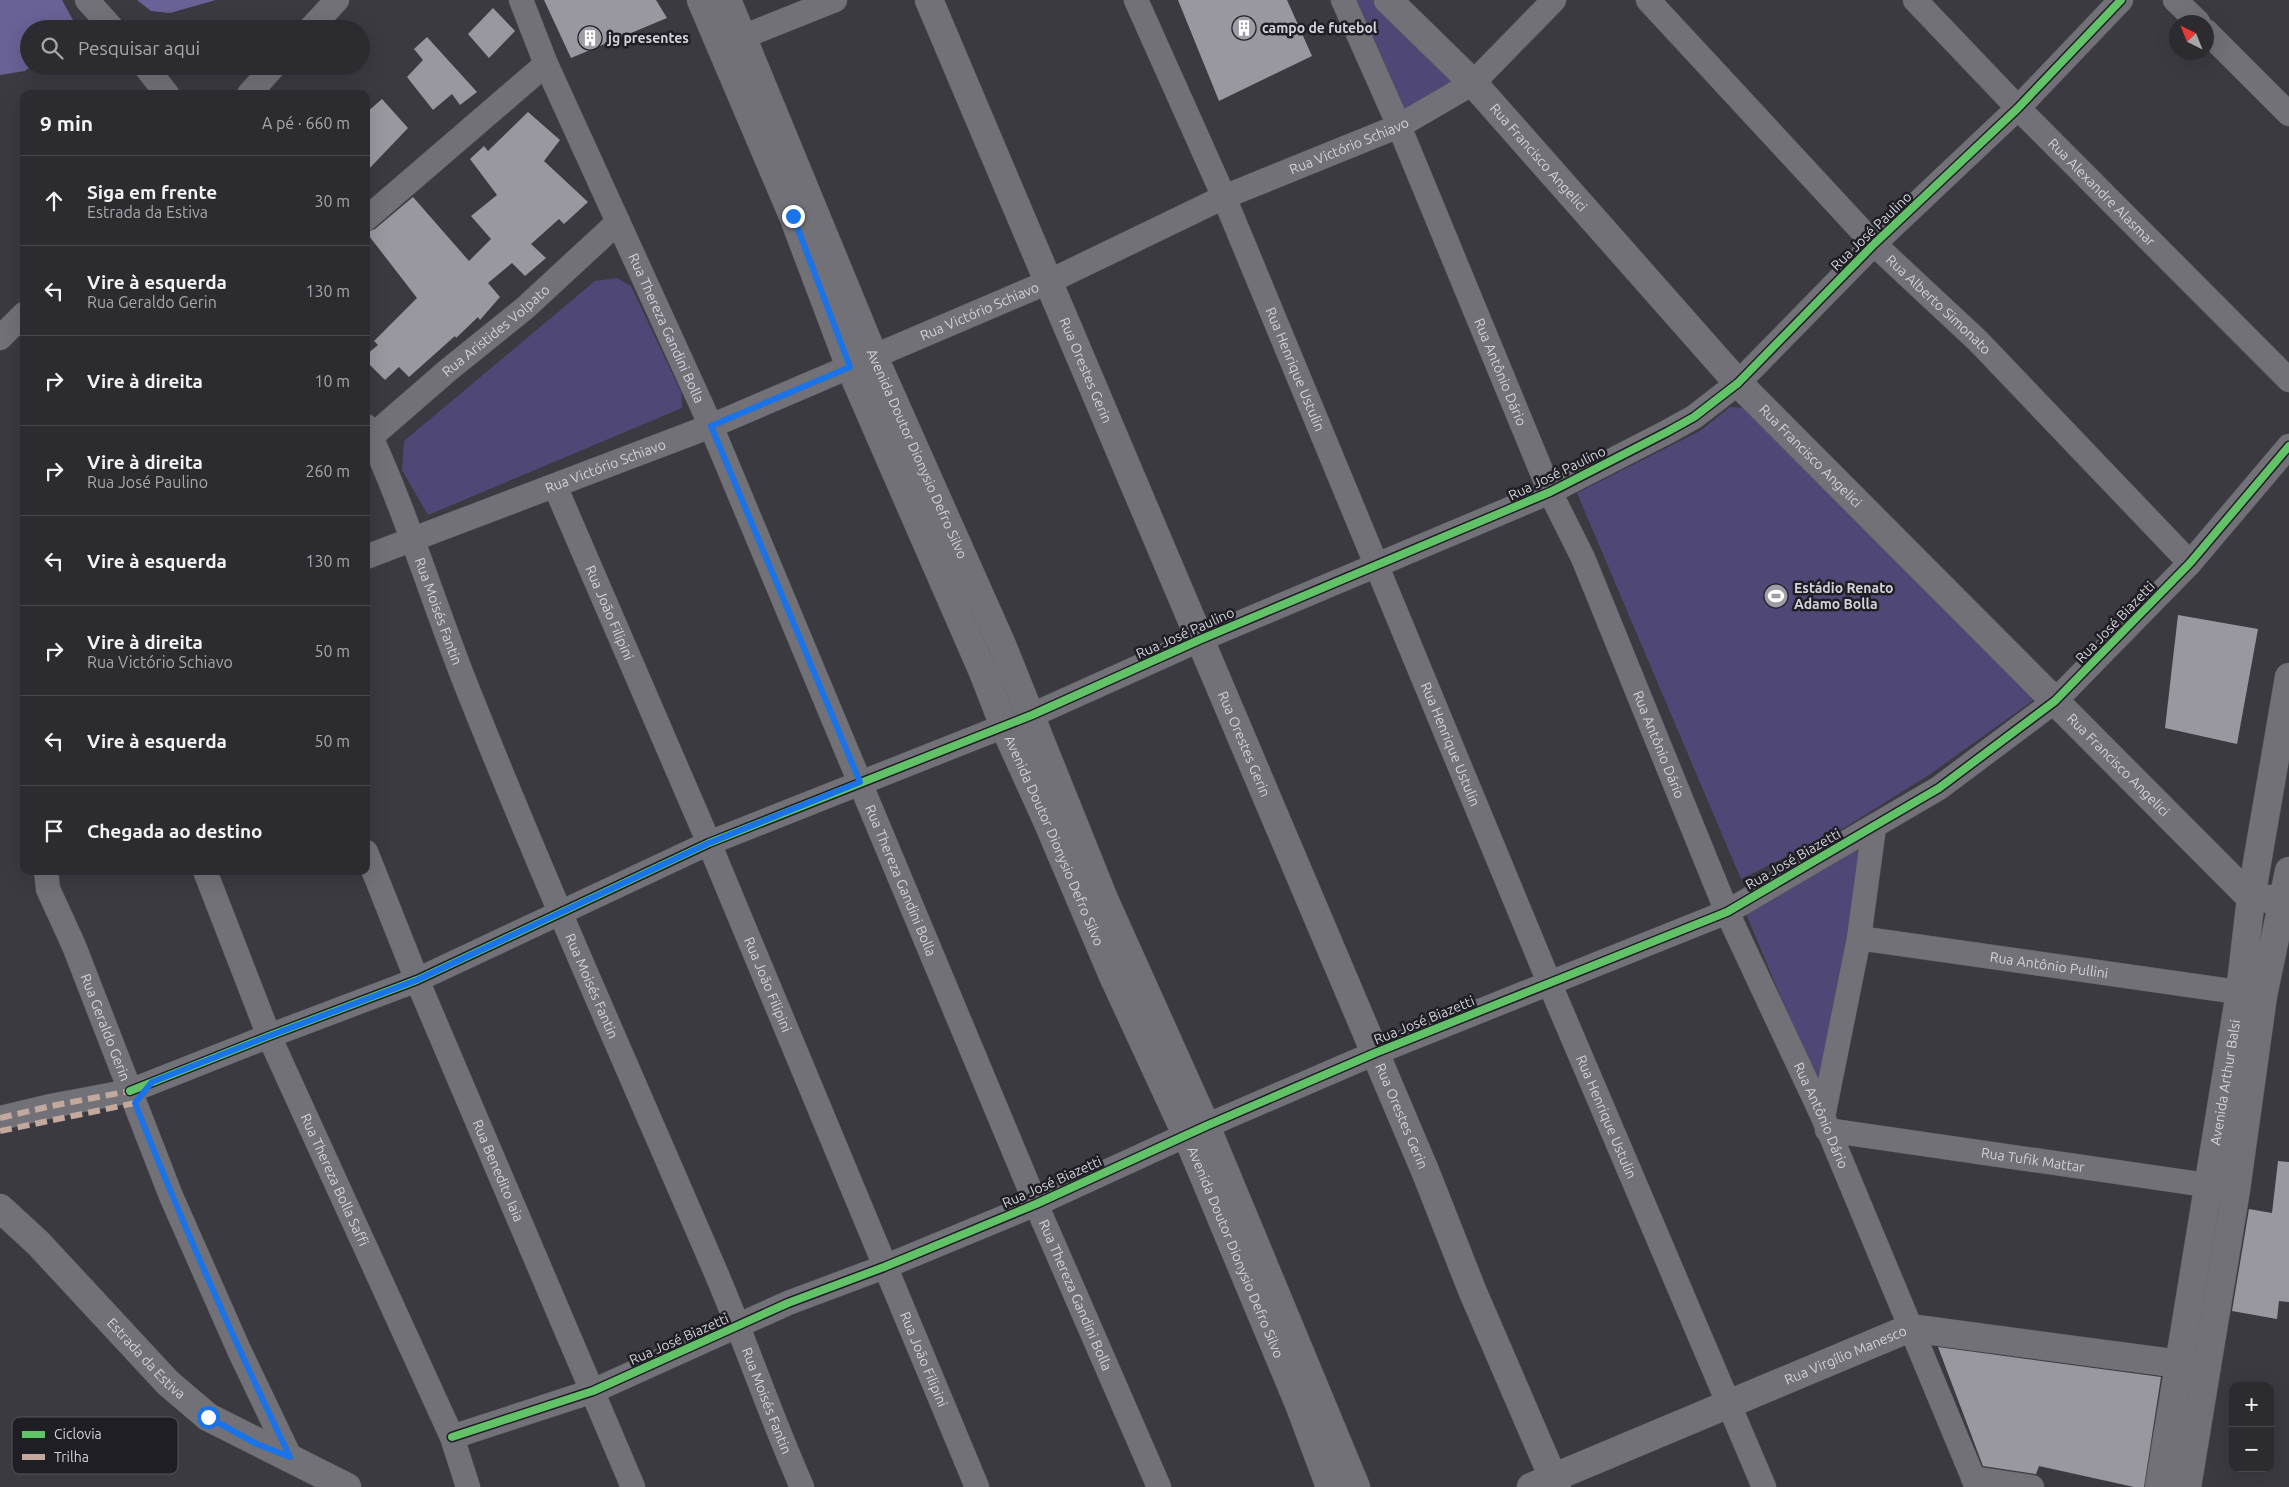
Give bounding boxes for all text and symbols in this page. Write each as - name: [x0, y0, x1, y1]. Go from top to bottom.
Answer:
- building icon: campo de futebol: [1231, 15, 1257, 41]
- north arrow: [2169, 15, 2214, 60]
- search box: [20, 20, 370, 75]
- place label: campo de futebol: [1262, 20, 1377, 36]
- building icon: jg presentes: [577, 25, 603, 51]
- place label: jg presentes: [607, 30, 689, 46]
- icon: search: [38, 34, 66, 62]
- text: Pesquisar aqui: [78, 37, 200, 59]
- street label: Rua Francisco Angelici: [1487, 100, 1591, 215]
- text: 9 min: [40, 111, 93, 135]
- text: A pé · 660 m: [262, 114, 350, 132]
- street label: Rua Victório Schiavo: [1287, 114, 1412, 178]
- street label: Rua Alexandre Alasmar: [2045, 135, 2159, 250]
- text: Siga em frente: [87, 181, 217, 203]
- icon: ahead: [40, 187, 68, 215]
- street label: Rua José Paulino: [1827, 188, 1915, 274]
- text: 30 m: [314, 192, 350, 210]
- text: Estrada da Estiva: [87, 203, 208, 221]
- route end: [782, 205, 805, 228]
- street label: Rua Thereza Gandini Bolla: [625, 251, 707, 406]
- street label: Rua Alberto Simonato: [1883, 251, 1994, 358]
- text: Vire à esquerda: [87, 271, 227, 293]
- icon: left: [40, 277, 68, 305]
- street label: Rua Victório Schiavo: [918, 279, 1041, 344]
- text: 130 m: [305, 282, 350, 300]
- street label: Rua Aristides Volpato: [439, 282, 553, 380]
- text: Rua Geraldo Gerin: [87, 293, 217, 311]
- street label: Rua Henrique Ustulin: [1262, 305, 1328, 433]
- street label: Rua Orestes Gerin: [1056, 315, 1115, 425]
- street label: Rua Antônio Dário: [1471, 316, 1530, 428]
- street label: Avenida Doutor Dionysio Defro Silvo: [864, 346, 971, 561]
- icon: right: [40, 367, 68, 395]
- text: Vire à direita: [87, 370, 203, 392]
- text: 10 m: [314, 372, 350, 390]
- street label: Rua Francisco Angelici: [1756, 401, 1865, 511]
- street label: Rua Victório Schiavo: [543, 436, 668, 496]
- street label: Rua José Paulino: [1506, 443, 1608, 503]
- text: Vire à direita: [87, 451, 203, 473]
- icon: right: [40, 457, 68, 485]
- text: 260 m: [305, 462, 350, 480]
- text: Rua José Paulino: [87, 473, 208, 491]
- icon: left: [40, 547, 68, 575]
- text: Vire à esquerda: [87, 550, 227, 572]
- text: 130 m: [305, 552, 350, 570]
- street label: Rua Moisés Fantin: [412, 555, 465, 667]
- street label: Rua João Filipini: [582, 563, 637, 663]
- street label: Rua José Biazetti: [2072, 578, 2158, 666]
- place label: Estádio Renato Adamo Bolla: [1794, 580, 1893, 612]
- sports icon: Estádio Renato Adamo Bolla: [1763, 583, 1789, 609]
- street label: Rua José Paulino: [1133, 604, 1237, 662]
- text: Vire à direita: [87, 631, 203, 653]
- icon: right: [40, 637, 68, 665]
- text: 50 m: [314, 642, 350, 660]
- text: Rua Victório Schiavo: [87, 653, 233, 671]
- street label: Rua Henrique Ustulin: [1418, 680, 1483, 809]
- street label: Rua Antônio Dário: [1630, 688, 1688, 801]
- street label: Rua Orestes Gerin: [1215, 689, 1274, 799]
- street label: Rua Francisco Angelici: [2064, 710, 2173, 820]
- icon: left: [40, 727, 68, 755]
- text: Vire à esquerda: [87, 730, 227, 752]
- text: 50 m: [314, 732, 350, 750]
- street label: Avenida Doutor Dionysio Defro Silvo: [1001, 733, 1107, 948]
- street label: Rua Thereza Gandini Bolla: [862, 802, 940, 959]
- icon: arrive: [40, 817, 68, 845]
- text: Chegada ao destino: [87, 820, 263, 842]
- street label: Rua José Biazetti: [1743, 825, 1843, 893]
- street label: Rua Moisés Fantin: [562, 931, 622, 1041]
- street label: Rua João Filipini: [741, 934, 795, 1034]
- street label: Rua Antônio Pullini: [1989, 949, 2109, 981]
- street label: Rua Geraldo Gerin: [78, 971, 134, 1083]
- street label: Rua José Biazetti: [1371, 993, 1477, 1047]
- street label: Avenida Arthur Balsi: [2207, 1018, 2243, 1146]
- street label: Rua Henrique Ustulin: [1573, 1053, 1640, 1181]
- street label: Rua Antônio Dário: [1791, 1060, 1852, 1171]
- street label: Rua Orestes Gerin: [1372, 1061, 1431, 1171]
- street label: Rua Thereza Bolla Saffi: [297, 1111, 372, 1249]
- street label: Rua Benedito Iaia: [469, 1117, 527, 1224]
- street label: Avenida Doutor Dionysio Defro Silvo: [1184, 1144, 1287, 1361]
- street label: Rua Tufik Mattar: [1980, 1144, 2086, 1175]
- street label: Rua José Biazetti: [1000, 1153, 1104, 1211]
- street label: Rua Thereza Gandini Bolla: [1036, 1217, 1115, 1373]
- street label: Rua João Filipini: [897, 1309, 951, 1409]
- street label: Rua José Biazetti: [627, 1310, 731, 1368]
- street label: Estrada da Estiva: [104, 1315, 189, 1402]
- street label: Rua Virgílio Manesco: [1782, 1322, 1909, 1388]
- street label: Rua Moisés Fantin: [739, 1345, 795, 1456]
- map controls: [2229, 1382, 2274, 1472]
- button: +: [2229, 1382, 2274, 1427]
- route start: [197, 1406, 220, 1429]
- legend: [12, 1417, 178, 1474]
- text: Ciclovia: [54, 1426, 102, 1442]
- button: −: [2229, 1427, 2274, 1472]
- text: Trilha: [54, 1449, 89, 1465]

